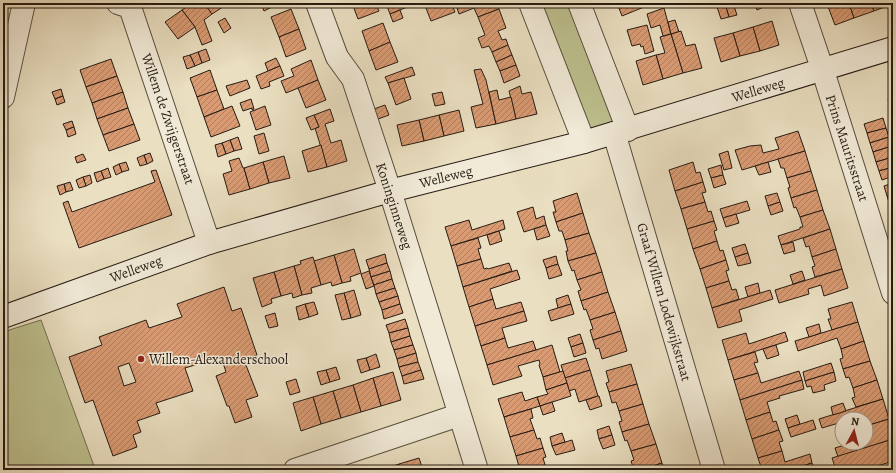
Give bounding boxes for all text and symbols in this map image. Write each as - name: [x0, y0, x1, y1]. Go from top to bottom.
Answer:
- street label: Willem de Zwijgerstraat: [136, 50, 199, 187]
- street label: Welleweg: [728, 73, 787, 107]
- street label: Prins Mauritsstraat: [821, 92, 873, 204]
- street label: Koninginneweg: [371, 160, 417, 252]
- street label: Welleweg: [416, 161, 475, 193]
- street label: Graaf Willem Lodewijkstraat: [632, 221, 696, 384]
- street label: Welleweg: [106, 251, 165, 288]
- place label: Willem-Alexanderschool: [148, 350, 289, 369]
- marker: Willem-Alexanderschool: [136, 354, 146, 364]
- north arrow: [834, 411, 874, 451]
- text: N: [850, 414, 860, 430]

